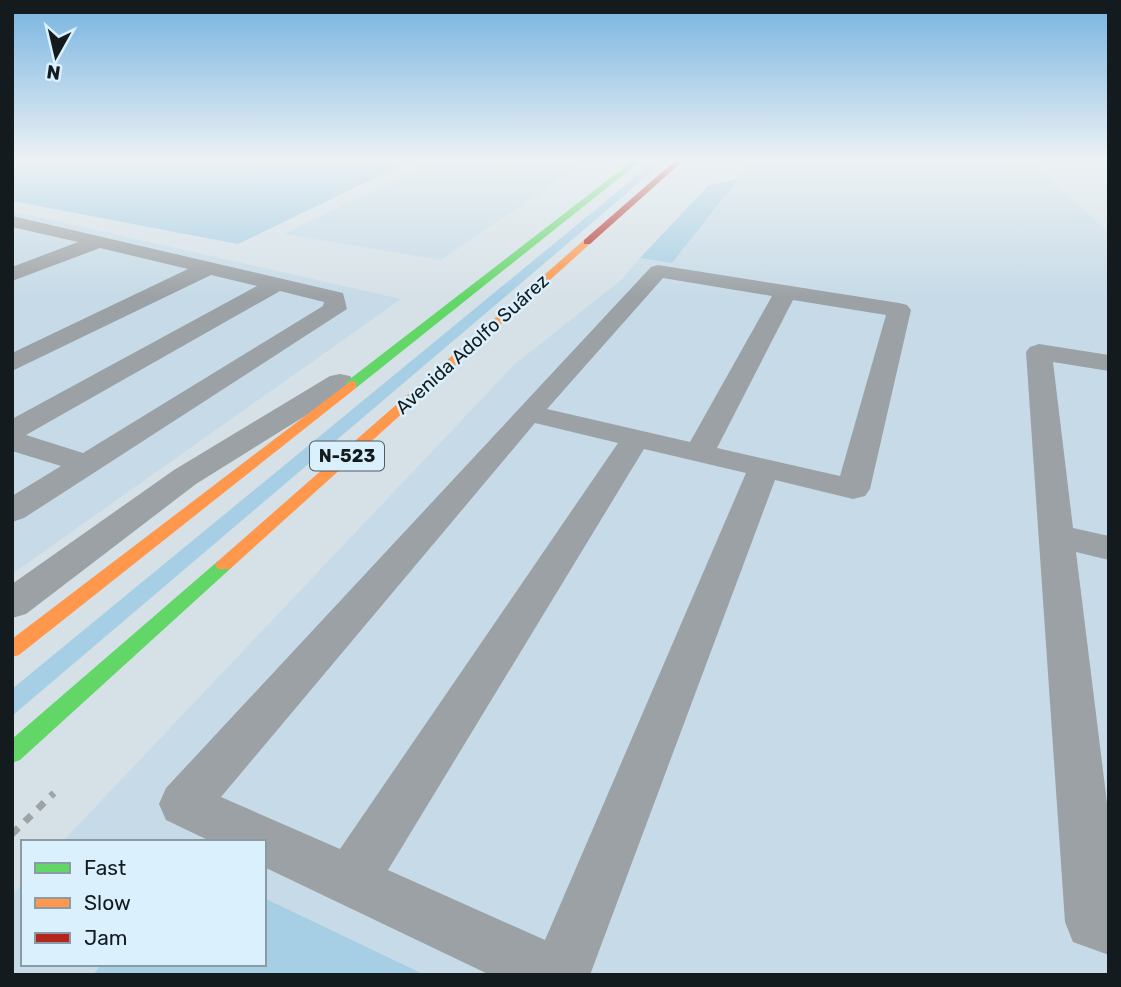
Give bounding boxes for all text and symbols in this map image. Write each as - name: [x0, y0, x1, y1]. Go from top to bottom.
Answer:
- north arrow: [21, 21, 91, 91]
- text: N: [45, 60, 62, 85]
- street label: Avenida Adolfo Suárez: [391, 269, 553, 419]
- road number: N-523: [310, 442, 384, 470]
- legend: [21, 840, 266, 966]
- text: Fast: [84, 855, 126, 880]
- text: Slow: [84, 890, 131, 915]
- text: Jam: [84, 925, 128, 950]

